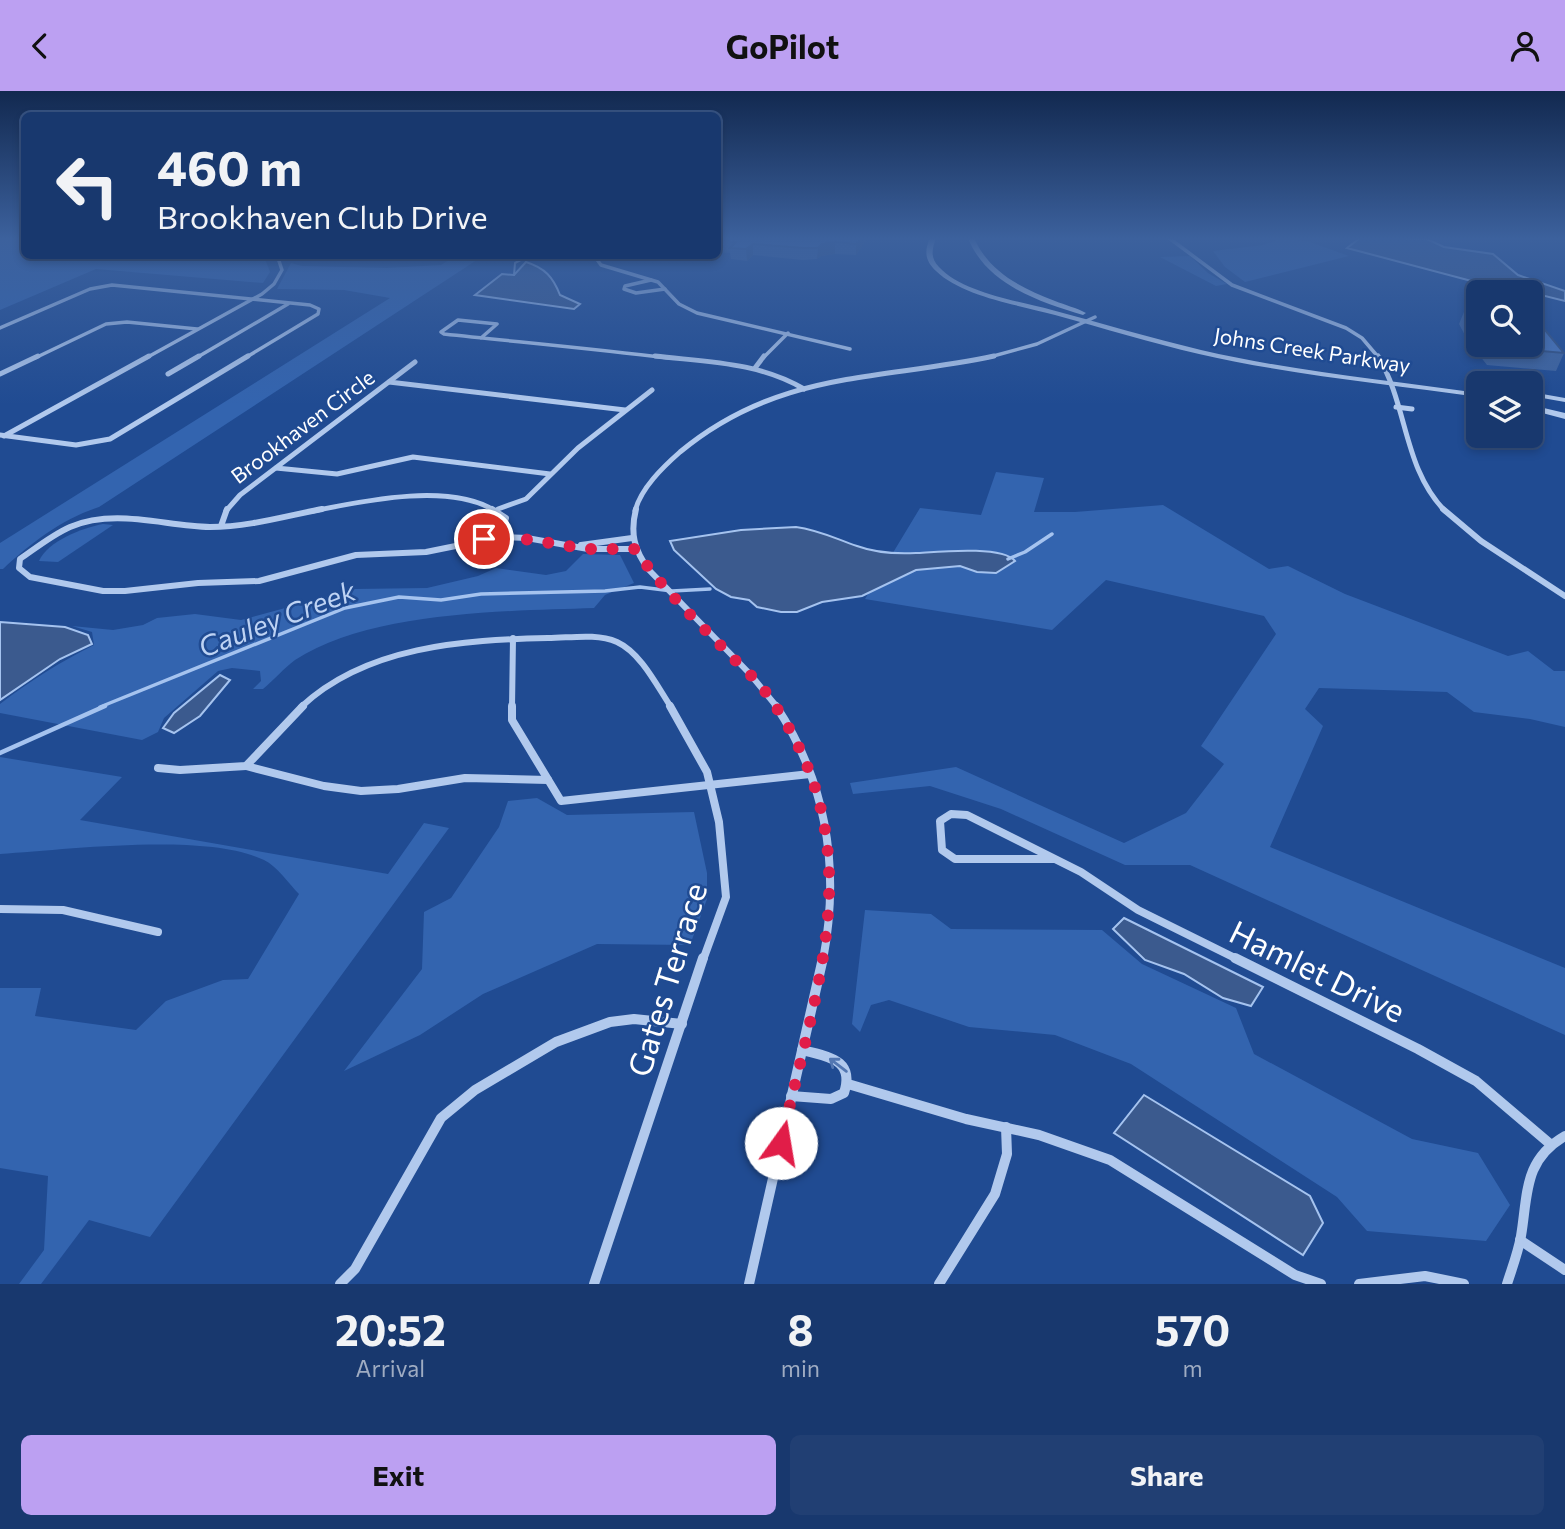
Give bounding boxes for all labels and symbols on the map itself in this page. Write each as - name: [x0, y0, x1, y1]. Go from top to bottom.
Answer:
- street label: Johns Creek Parkway: [1212, 322, 1412, 377]
- street label: Brookhaven Circle: [225, 364, 379, 488]
- pin: [454, 509, 514, 569]
- water label: Cauley Creek: [193, 572, 361, 664]
- street label: Gates Terrace: [618, 878, 714, 1081]
- street label: Hamlet Drive: [1224, 911, 1412, 1030]
- one-way arrow: [830, 1057, 848, 1072]
- position arrow: [744, 1106, 818, 1180]

